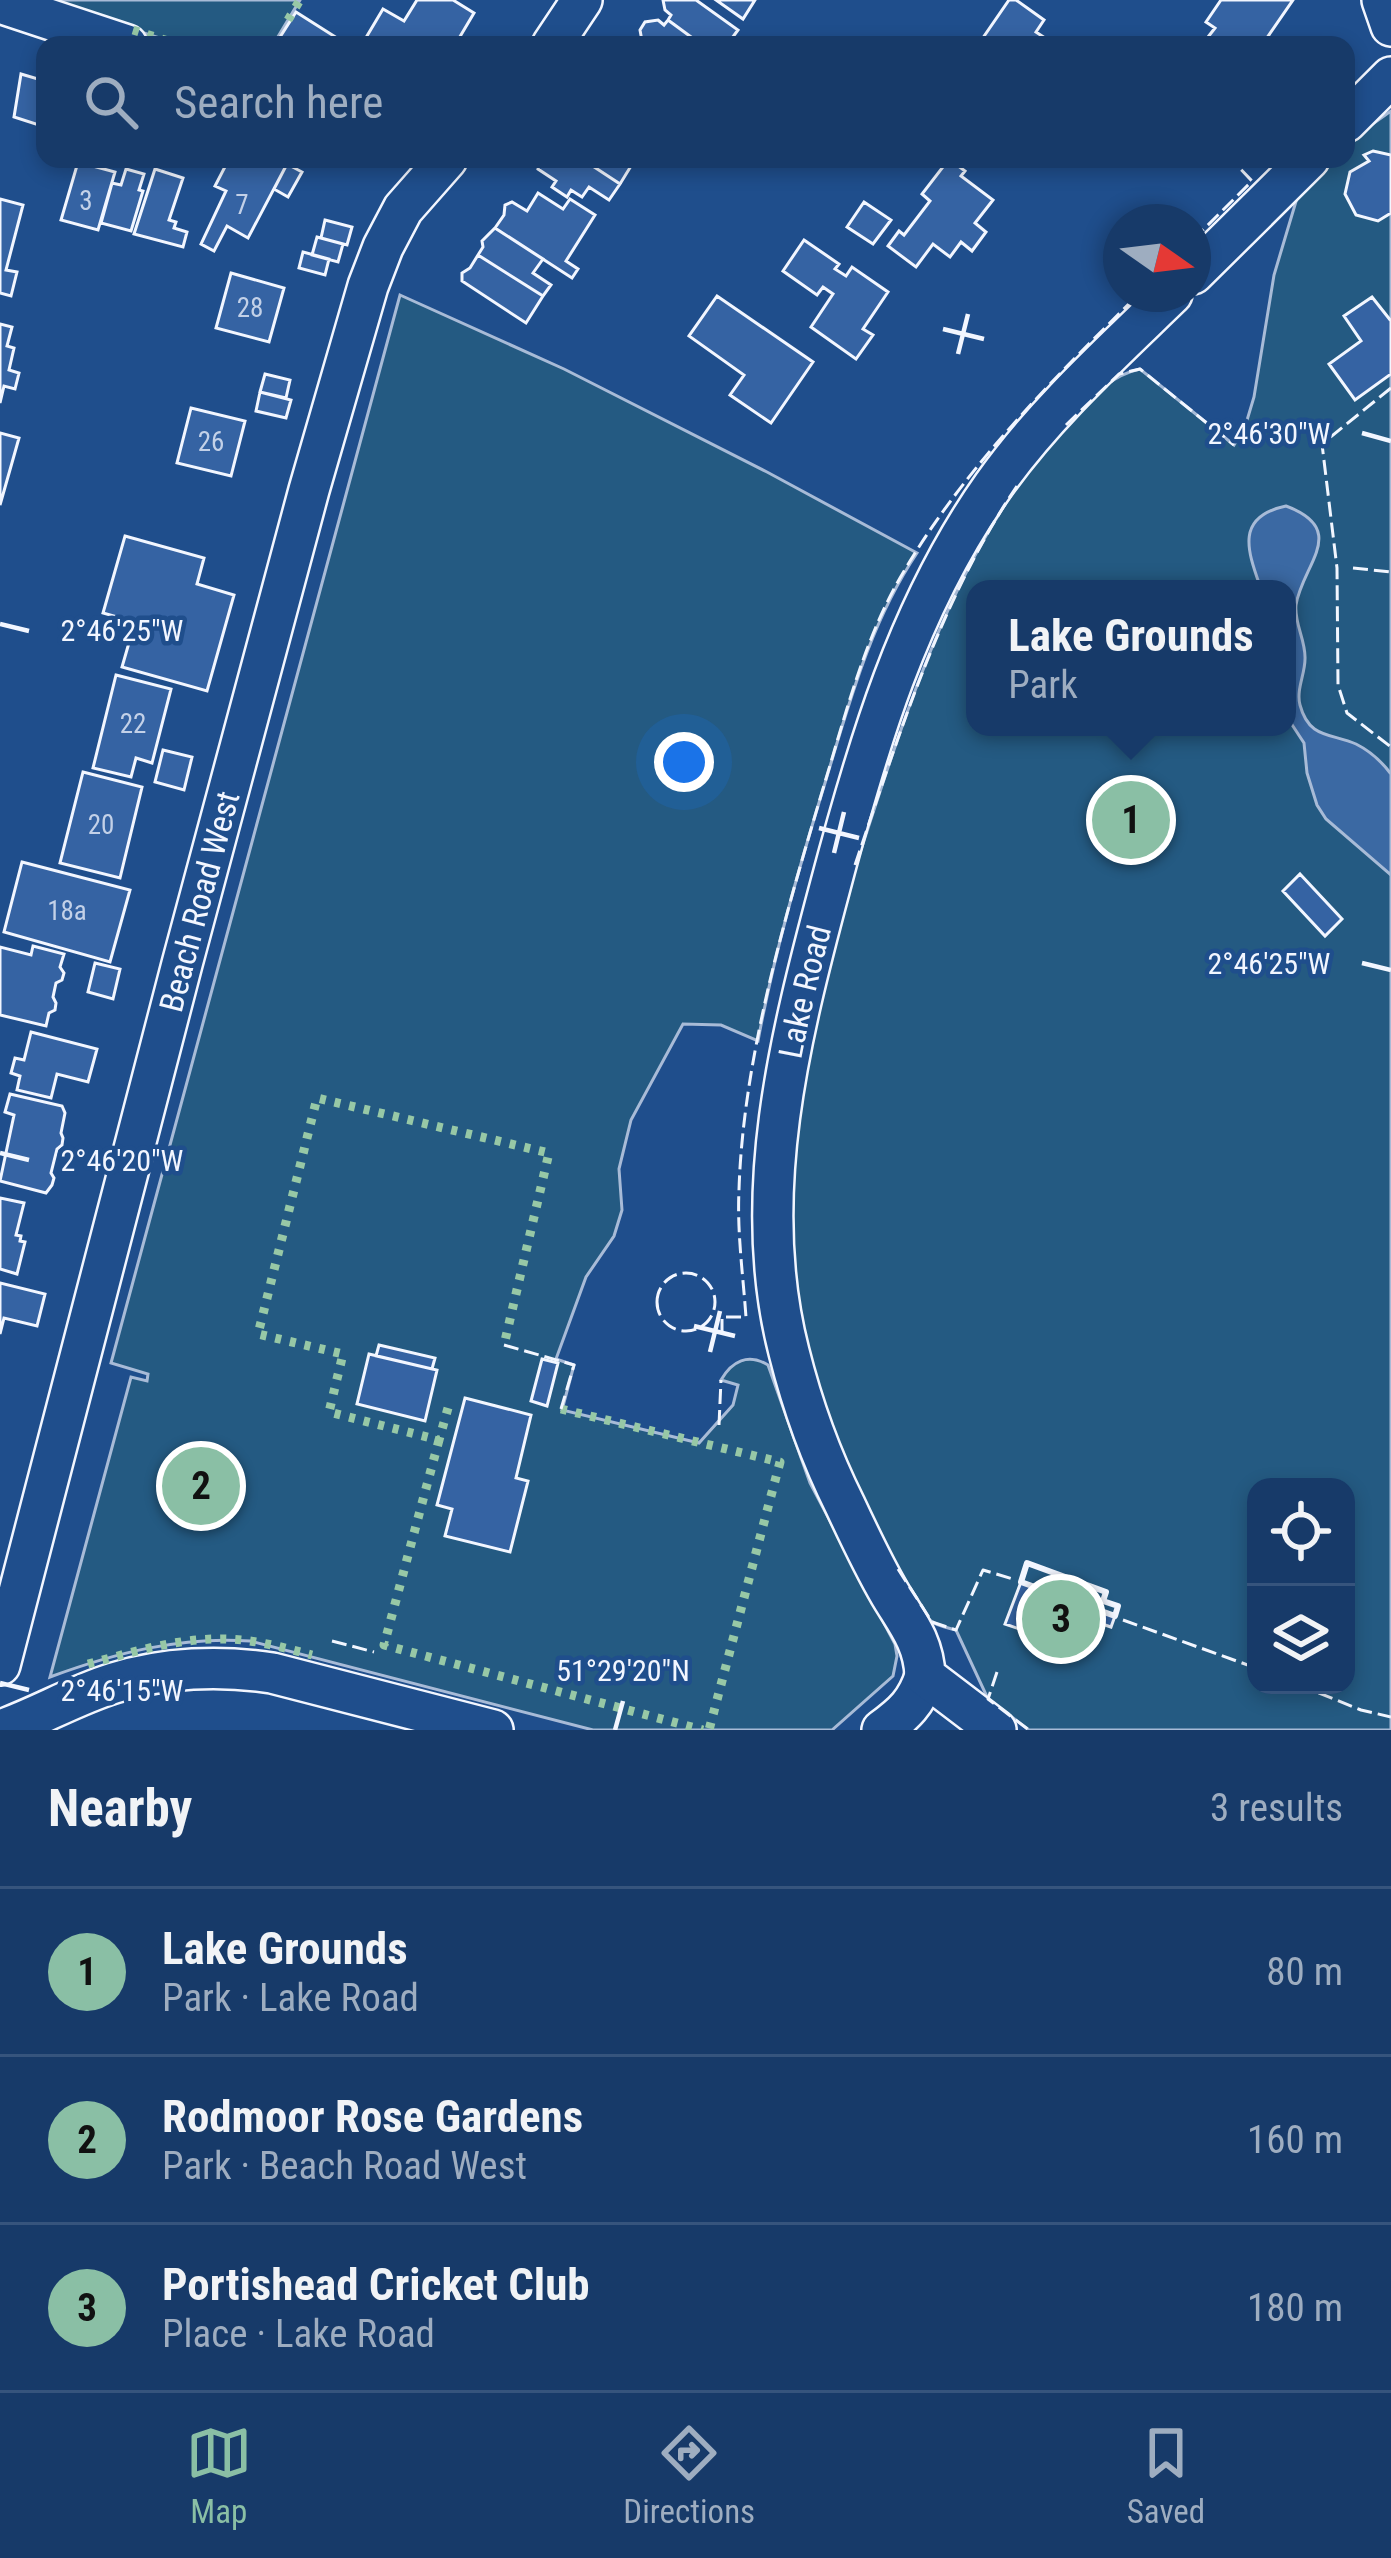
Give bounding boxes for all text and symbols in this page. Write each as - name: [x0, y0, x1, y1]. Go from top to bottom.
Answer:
- search box: [36, 36, 1355, 168]
- icon: search: [78, 69, 144, 135]
- text: Search here: [174, 76, 383, 129]
- house number: 3: [79, 185, 93, 217]
- house number: 7: [235, 189, 249, 221]
- north arrow: [1103, 204, 1211, 312]
- house number: 28: [237, 292, 263, 324]
- text: 2°46'30"W: [1208, 416, 1331, 451]
- house number: 26: [198, 426, 224, 458]
- popup: [966, 580, 1296, 736]
- text: Lake Grounds: [1008, 609, 1254, 662]
- text: 2°46'25"W: [61, 613, 184, 648]
- text: Park: [1008, 662, 1078, 708]
- house number: 22: [120, 708, 146, 740]
- your location: [654, 732, 714, 792]
- pin: 1: [1092, 775, 1170, 865]
- street label: Beach Road West: [151, 787, 247, 1016]
- house number: 20: [88, 809, 114, 841]
- house number: 18a: [47, 895, 87, 927]
- street label: Lake Road: [770, 921, 839, 1061]
- text: 2°46'25"W: [1208, 946, 1331, 981]
- text: 2°46'20"W: [61, 1143, 184, 1178]
- pin: 2: [162, 1441, 240, 1531]
- map controls: [1247, 1478, 1355, 1694]
- button: locate: [1247, 1478, 1355, 1586]
- pin: 3: [1022, 1574, 1100, 1664]
- button: layers: [1247, 1586, 1355, 1694]
- text: 51°29'20"N: [556, 1653, 690, 1688]
- text: 2°46'15"W: [61, 1673, 184, 1708]
- text: Nearby: [48, 1779, 192, 1838]
- text: 3 results: [1210, 1785, 1343, 1831]
- text: Lake Grounds: [162, 1922, 408, 1975]
- text: 1: [77, 1949, 97, 1995]
- text: 80 m: [1266, 1949, 1343, 1995]
- text: Park · Lake Road: [162, 1975, 419, 2021]
- text: Rodmoor Rose Gardens: [162, 2090, 583, 2143]
- text: 2: [77, 2117, 97, 2163]
- text: 160 m: [1247, 2117, 1343, 2163]
- text: Park · Beach Road West: [162, 2143, 527, 2189]
- text: Portishead Cricket Club: [162, 2258, 590, 2311]
- text: 3: [77, 2285, 97, 2331]
- text: 180 m: [1247, 2285, 1343, 2331]
- text: Place · Lake Road: [162, 2311, 435, 2357]
- tab: Map: [186, 2420, 252, 2531]
- tab: Directions: [623, 2420, 755, 2531]
- tab: Saved: [1127, 2420, 1205, 2531]

